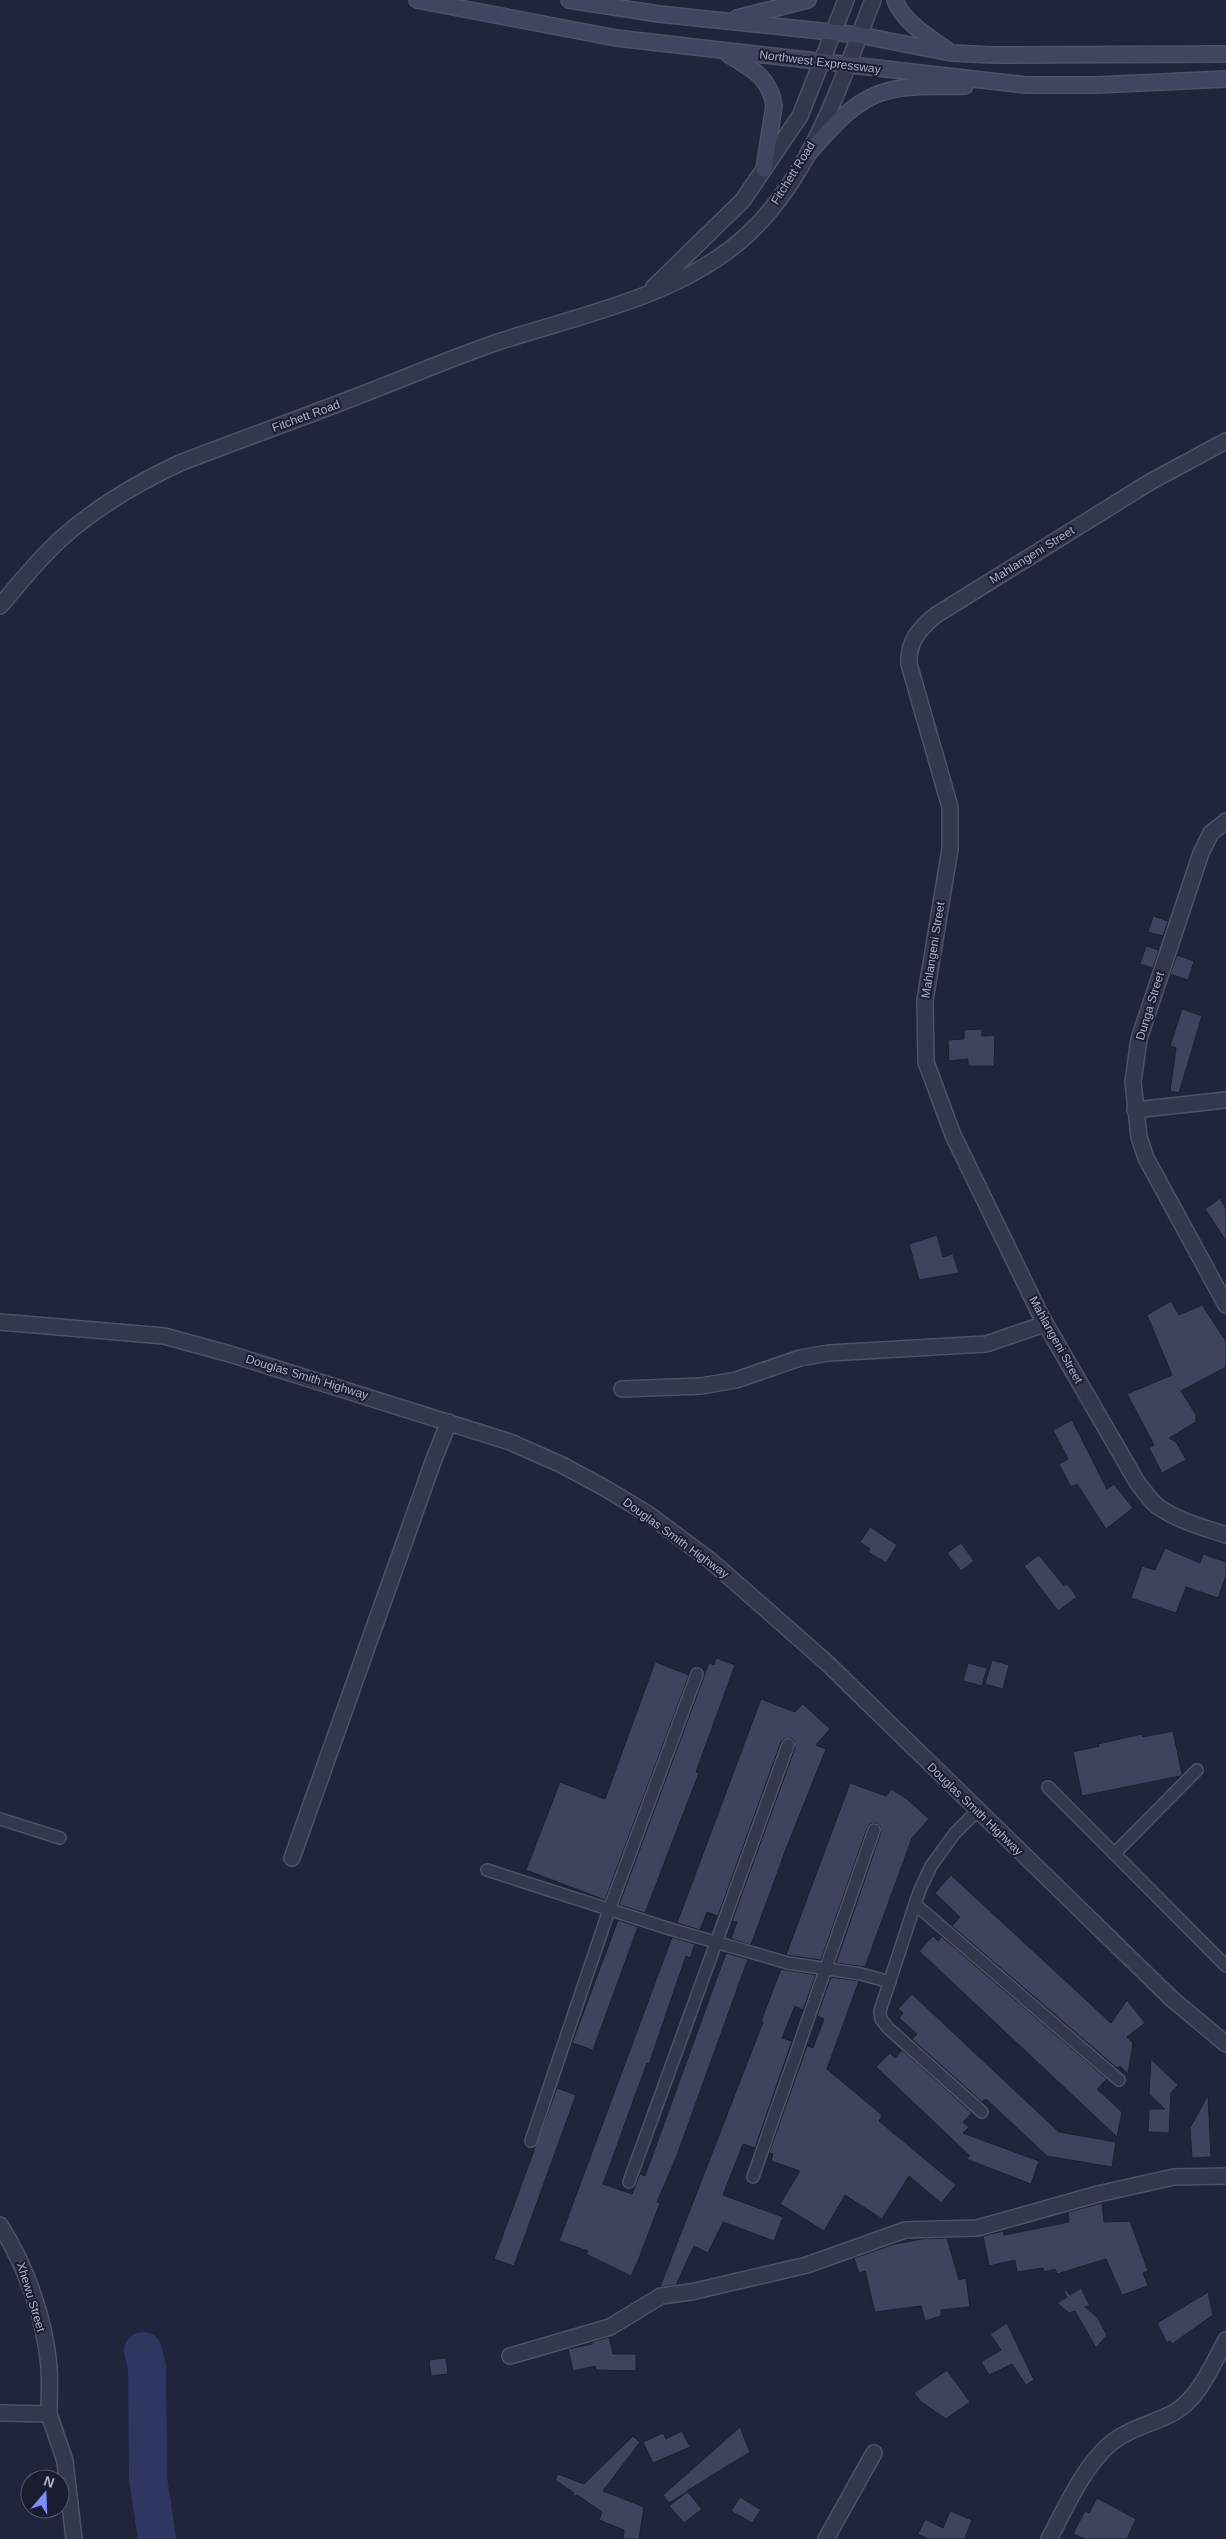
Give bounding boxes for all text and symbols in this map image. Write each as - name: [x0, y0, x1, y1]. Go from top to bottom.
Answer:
- street label: Northwest Expressway: [759, 48, 881, 76]
- street label: Fitchett Road: [768, 139, 818, 207]
- street label: Fitchett Road: [270, 397, 342, 435]
- street label: Mahlangeni Street: [987, 523, 1078, 587]
- street label: Mahlangeni Street: [918, 900, 948, 999]
- street label: Dunga Street: [1133, 970, 1167, 1042]
- street label: Mahlangeni Street: [1026, 1294, 1086, 1387]
- street label: Douglas Smith Highway: [244, 1352, 370, 1402]
- street label: Douglas Smith Highway: [620, 1495, 732, 1581]
- street label: Douglas Smith Highway: [924, 1760, 1026, 1858]
- street label: Xhewu Street: [14, 2261, 48, 2334]
- north arrow: [20, 2469, 70, 2519]
- text: N: [42, 2472, 57, 2491]

